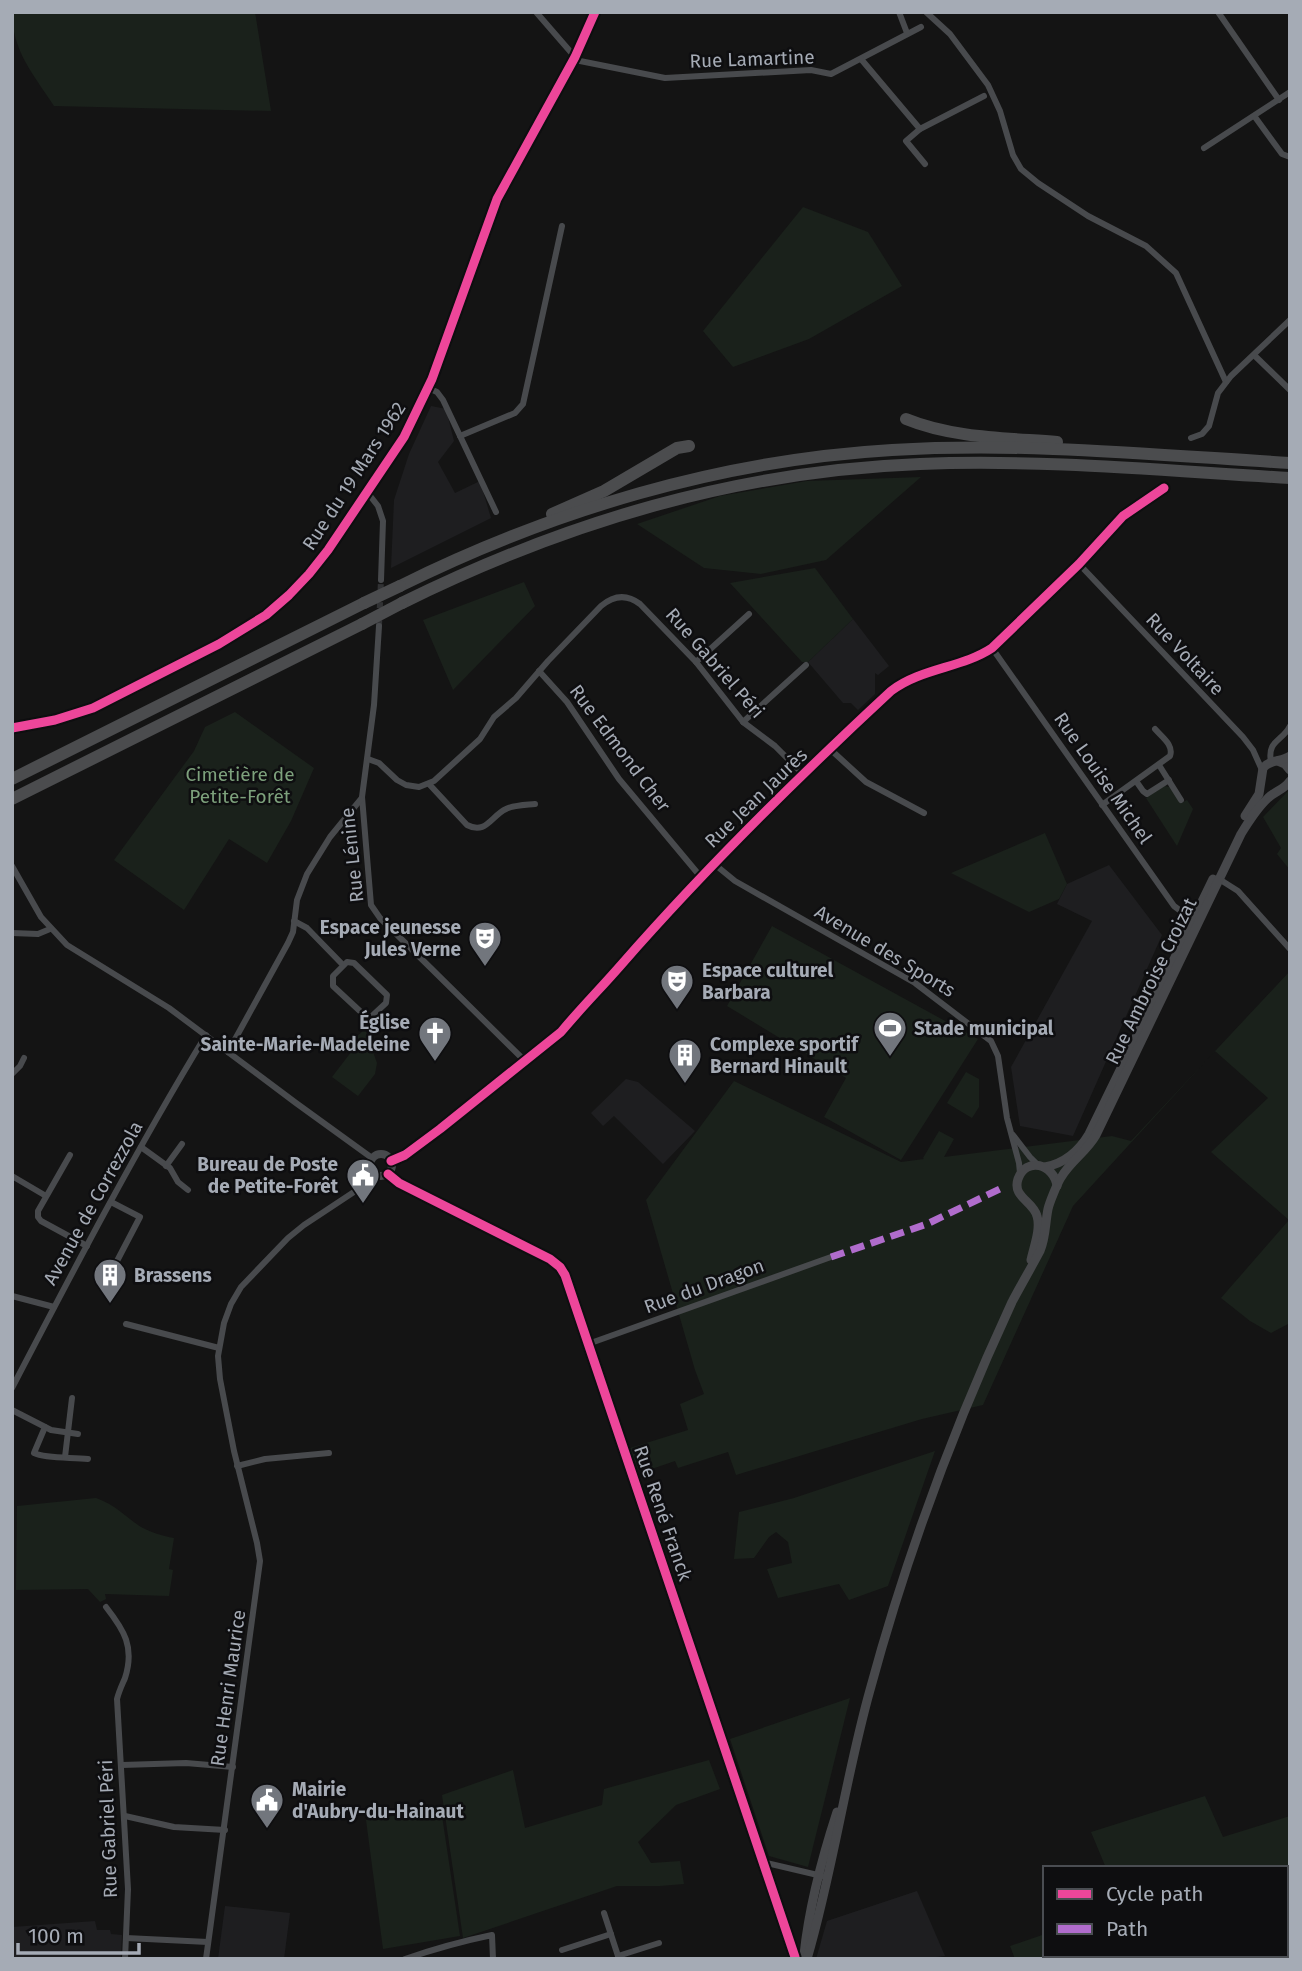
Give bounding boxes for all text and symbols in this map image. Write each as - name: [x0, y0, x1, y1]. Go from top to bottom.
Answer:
- street label: Rue Lamartine: [689, 45, 815, 73]
- street label: Rue du 19 Mars 1962: [297, 398, 411, 554]
- street label: Rue Gabriel Péri: [661, 603, 769, 723]
- street label: Rue Voltaire: [1141, 608, 1229, 700]
- street label: Rue Edmond Cher: [565, 680, 676, 817]
- street label: Rue Louise Michel: [1049, 708, 1157, 848]
- street label: Rue Jean Jaurès: [700, 743, 812, 853]
- park label: Cimetière de Petite-Forêt: [185, 763, 295, 808]
- street label: Rue Lénine: [336, 806, 368, 904]
- street label: Rue Ambroise Croizat: [1101, 894, 1201, 1068]
- street label: Avenue des Sports: [811, 900, 959, 1002]
- place label: Espace jeunesse Jules Verne: [320, 916, 461, 961]
- theatre icon: Espace jeunesse Jules Verne: [466, 919, 504, 968]
- place label: Espace culturel Barbara: [702, 959, 834, 1004]
- theatre icon: Espace culturel Barbara: [658, 962, 696, 1011]
- place label: Église Sainte-Marie-Madeleine: [201, 1009, 410, 1056]
- sports icon: Stade municipal: [871, 1009, 909, 1058]
- church icon: Église Sainte-Marie-Madeleine: [416, 1014, 454, 1063]
- place label: Stade municipal: [914, 1017, 1054, 1040]
- place label: Complexe sportif Bernard Hinault: [710, 1033, 860, 1078]
- building icon: Complexe sportif Bernard Hinault: [666, 1036, 704, 1085]
- street label: Avenue de Correzzola: [38, 1117, 148, 1289]
- place label: Bureau de Poste de Petite-Forêt: [197, 1153, 339, 1198]
- public building icon: Bureau de Poste de Petite-Forêt: [344, 1156, 382, 1205]
- street label: Rue du Dragon: [641, 1254, 767, 1318]
- building icon: Brassens: [91, 1256, 129, 1305]
- place label: Brassens: [134, 1264, 212, 1287]
- street label: Rue René Franck: [629, 1442, 697, 1584]
- street label: Rue Henri Maurice: [206, 1608, 250, 1768]
- street label: Rue Gabriel Péri: [94, 1759, 122, 1899]
- place label: Mairie d'Aubry-du-Hainaut: [292, 1778, 464, 1823]
- public building icon: Mairie d'Aubry-du-Hainaut: [248, 1781, 286, 1830]
- legend: [1043, 1866, 1288, 1957]
- text: Cycle path: [1106, 1881, 1204, 1907]
- scale bar: [18, 1912, 138, 1956]
- text: Path: [1106, 1916, 1148, 1942]
- text: 100 m: [28, 1923, 84, 1949]

